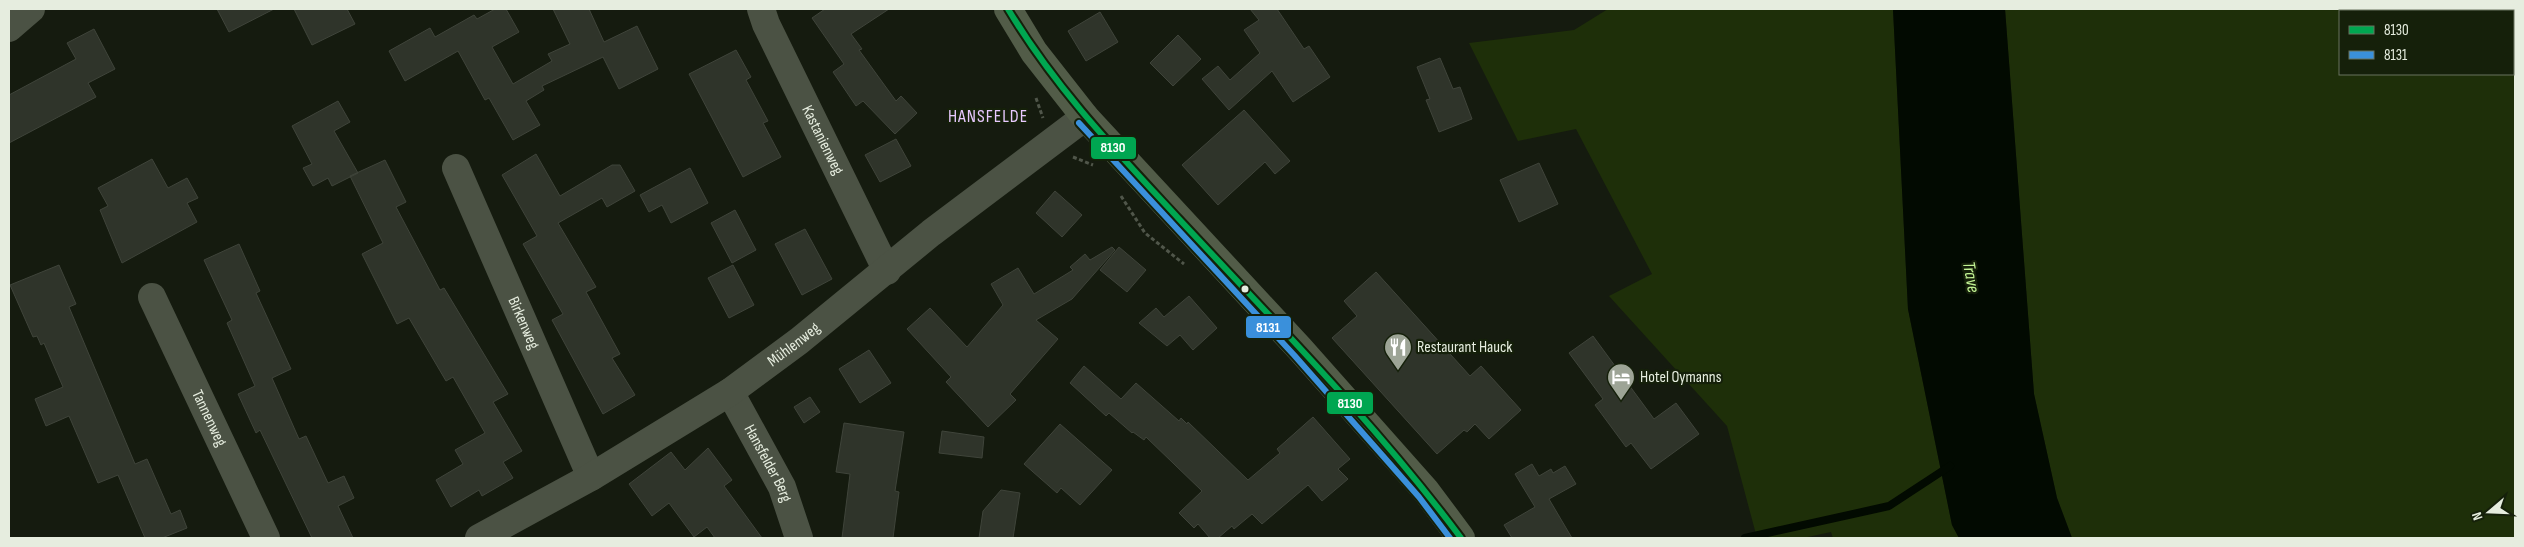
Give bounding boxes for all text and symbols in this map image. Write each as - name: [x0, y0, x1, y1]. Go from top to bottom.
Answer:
- legend: [2339, 10, 2514, 75]
- text: 8130: [2384, 21, 2409, 40]
- text: 8131: [2384, 46, 2408, 65]
- street label: Kastanienweg: [798, 102, 848, 178]
- district label: HANSFELDE: [948, 106, 1028, 127]
- line badge: 8130: [1090, 136, 1137, 160]
- text: 8130: [1100, 139, 1126, 156]
- water label: Trave: [1958, 260, 1984, 294]
- unlabelled marker: [1240, 284, 1250, 294]
- street label: Birkenweg: [504, 294, 543, 352]
- line badge: 8131: [1245, 315, 1292, 339]
- street label: Mühlenweg: [764, 318, 824, 371]
- text: 8131: [1256, 319, 1280, 336]
- restaurant icon: Restaurant Hauck: [1383, 332, 1413, 371]
- place label: Restaurant Hauck: [1417, 338, 1512, 357]
- hotel icon: Hotel Oymanns: [1606, 362, 1636, 401]
- place label: Hotel Oymanns: [1640, 368, 1722, 387]
- street label: Tannenweg: [188, 387, 231, 449]
- line badge: 8130: [1326, 391, 1374, 415]
- text: 8130: [1337, 395, 1363, 412]
- street label: Hansfelder Berg: [740, 421, 796, 504]
- north arrow: [2464, 487, 2514, 537]
- text: N: [2468, 510, 2486, 522]

